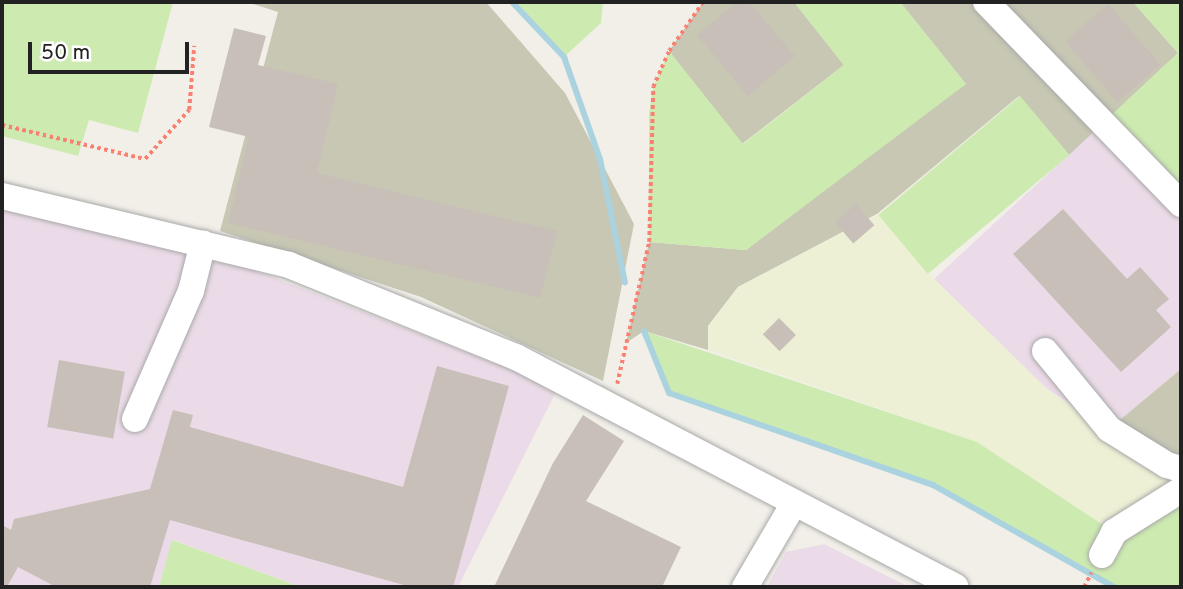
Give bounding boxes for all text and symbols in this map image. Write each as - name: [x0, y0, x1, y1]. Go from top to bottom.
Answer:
- scale bar: [32, 28, 192, 72]
- text: 50 m: [41, 40, 90, 67]

